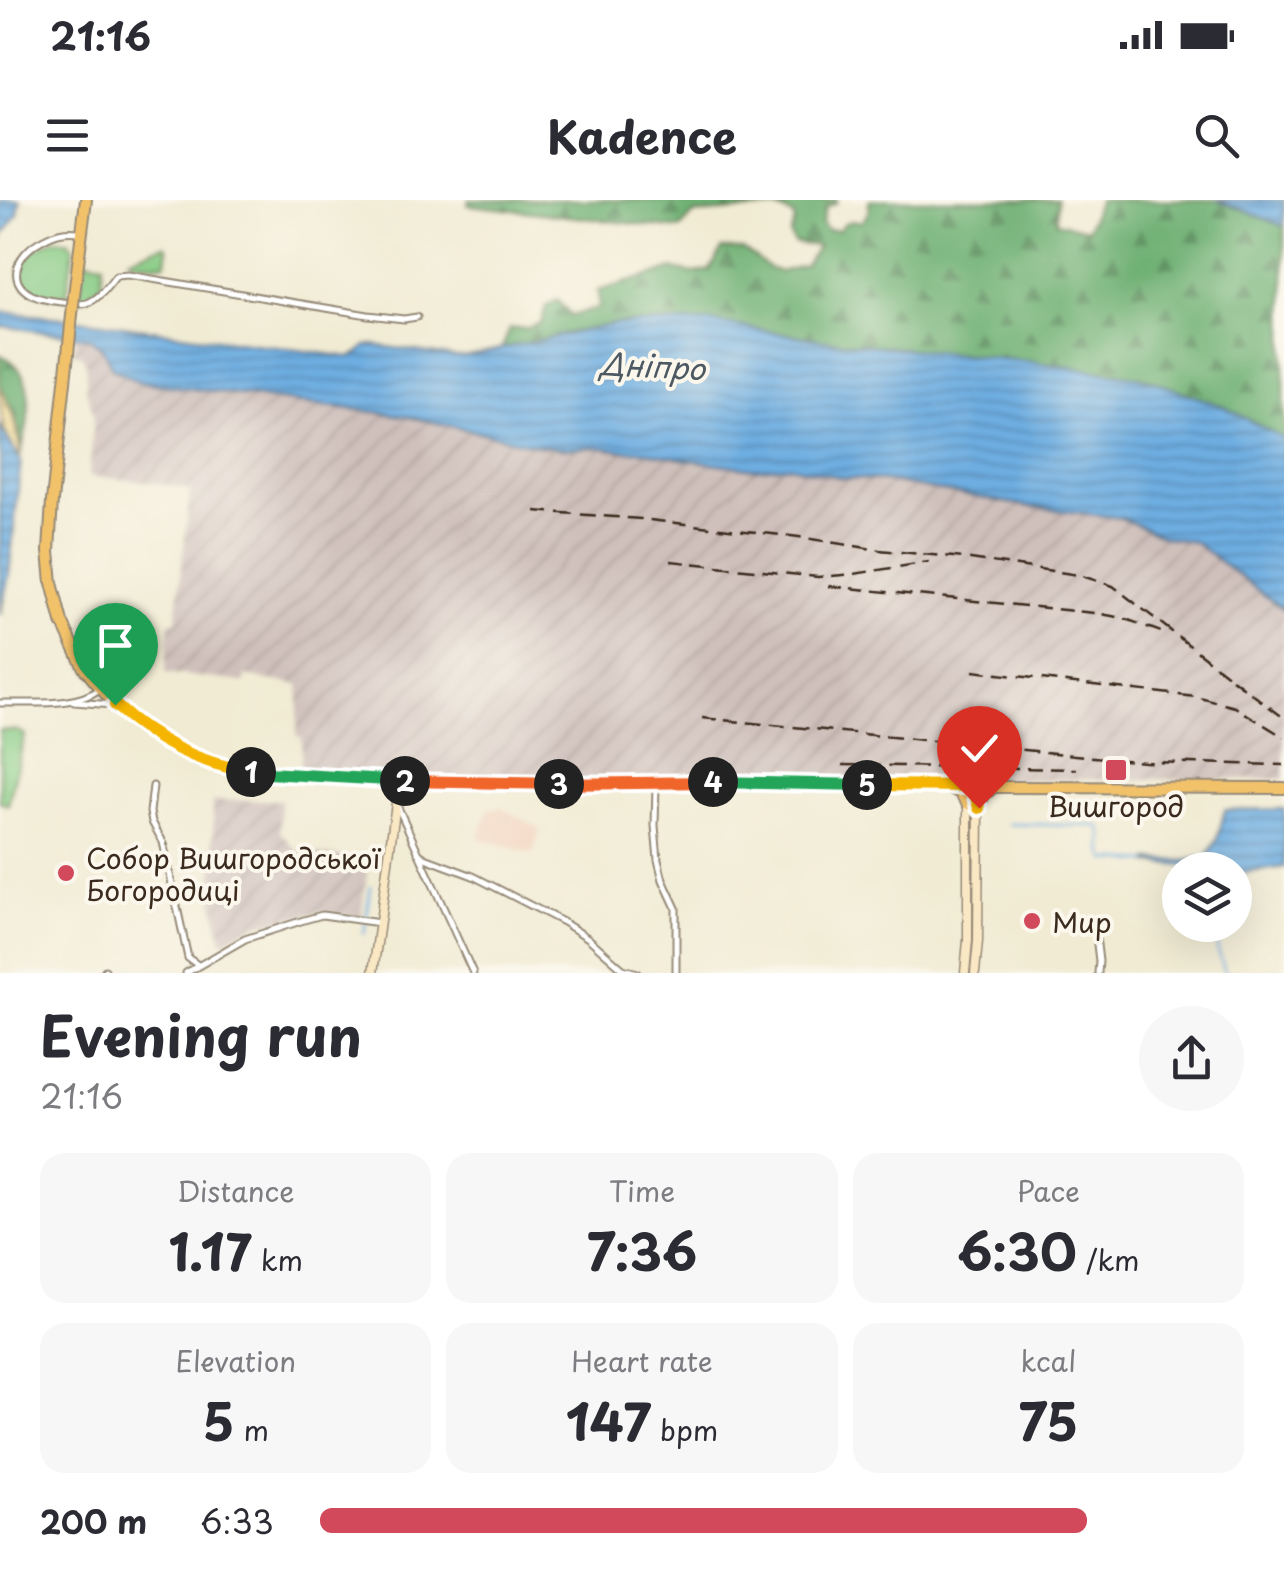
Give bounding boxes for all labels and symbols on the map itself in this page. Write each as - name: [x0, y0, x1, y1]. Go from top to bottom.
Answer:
- water label: Дніпро: [597, 340, 708, 390]
- pin: [73, 603, 158, 706]
- pin: [937, 706, 1022, 809]
- pin: 1: [226, 747, 276, 797]
- pin: 2: [380, 756, 430, 806]
- pin: 4: [688, 757, 738, 807]
- marker: Вишгород: [1103, 757, 1129, 783]
- pin: 3: [534, 759, 584, 809]
- pin: 5: [842, 760, 892, 810]
- place label: Вишгород: [1048, 784, 1184, 827]
- place label: Собор Вишгородської Богородиці: [86, 836, 382, 911]
- marker: Собор Вишгородської Богородиці: [55, 862, 77, 884]
- place label: Мир: [1052, 900, 1112, 943]
- marker: Мир: [1021, 910, 1043, 932]

